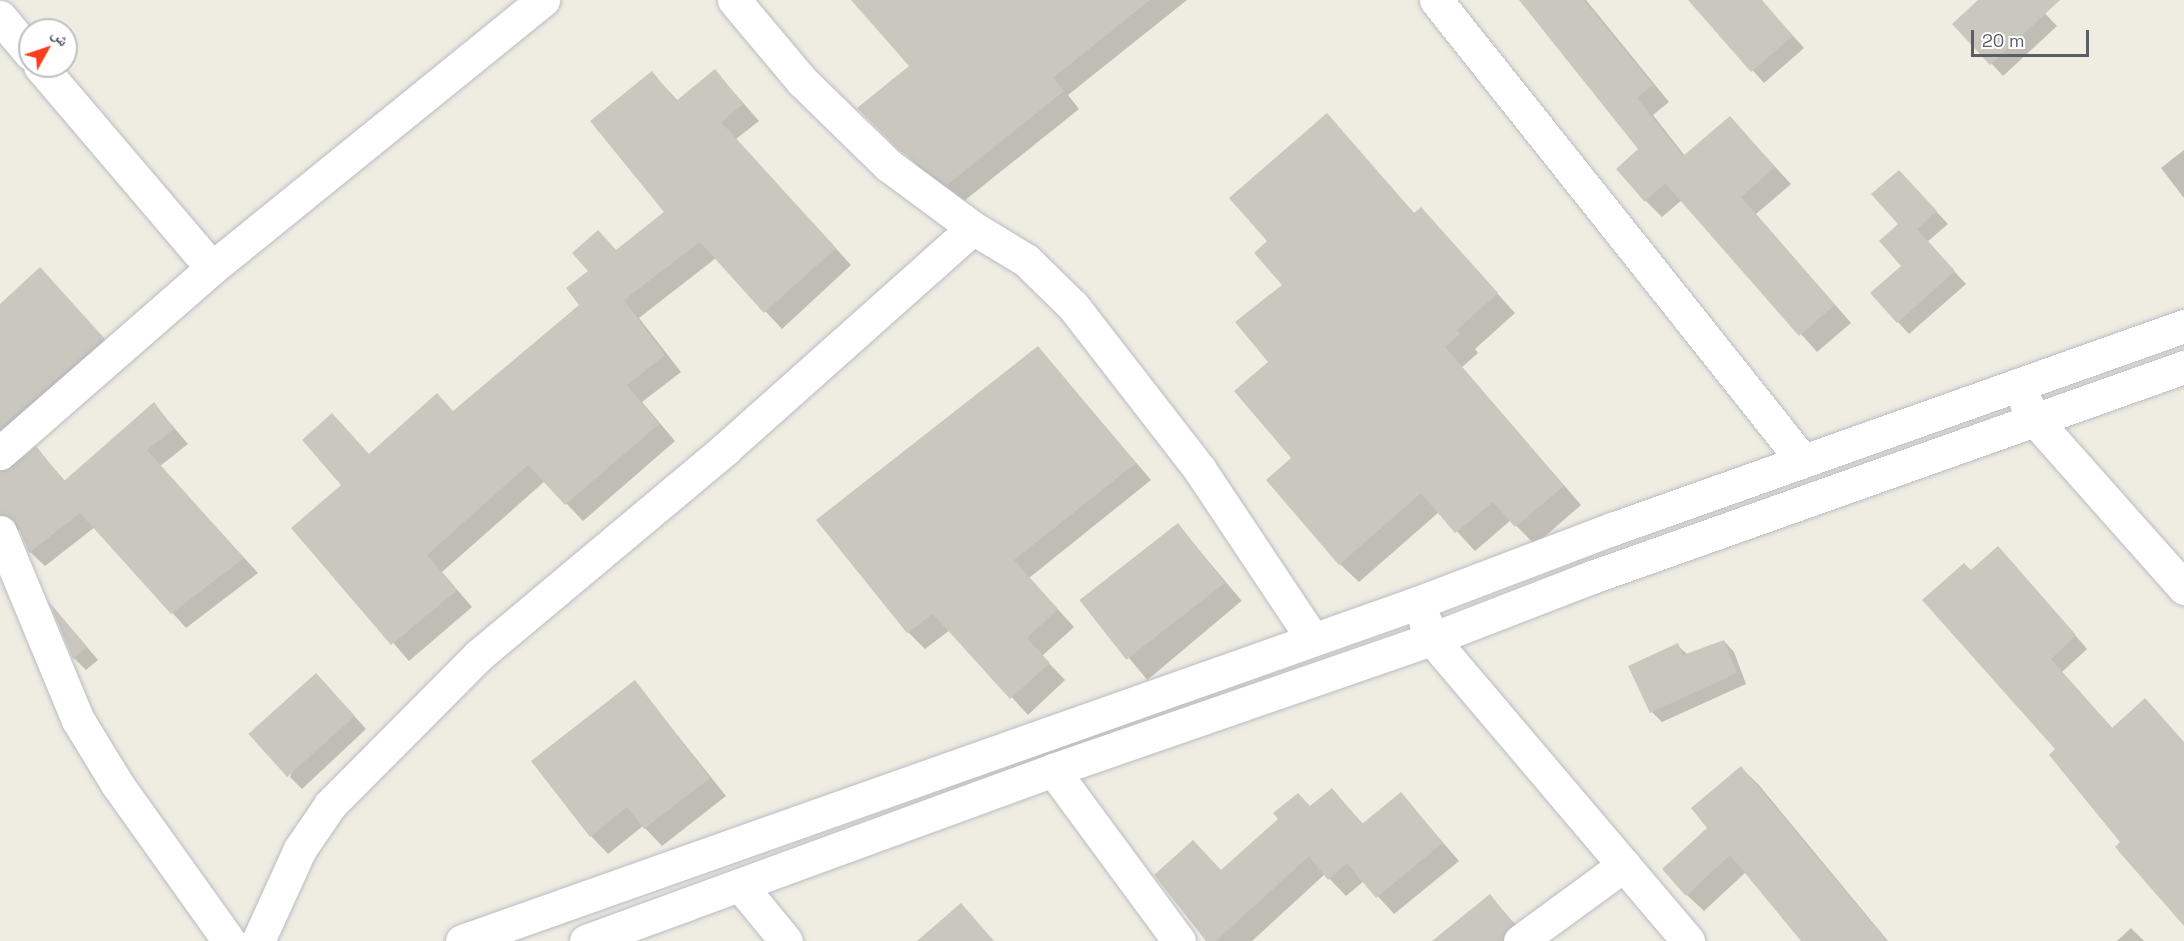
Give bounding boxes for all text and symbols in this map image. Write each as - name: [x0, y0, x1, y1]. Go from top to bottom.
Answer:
- north arrow: [18, 18, 78, 78]
- scale bar: [1974, 18, 2092, 56]
- text: ش: [47, 24, 74, 51]
- text: 20 m: [1982, 29, 2025, 52]

